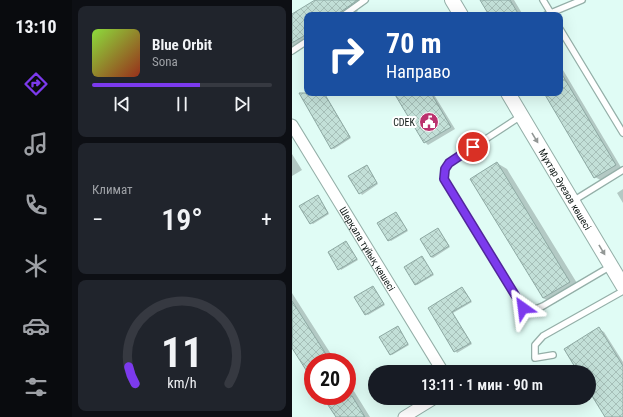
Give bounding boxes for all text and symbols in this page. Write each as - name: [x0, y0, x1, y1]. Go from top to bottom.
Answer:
- text: 13:10: [15, 16, 57, 37]
- text: 70 m: [386, 27, 442, 60]
- icon: right: [320, 28, 372, 80]
- text: Blue Orbit: [152, 36, 212, 54]
- text: Sona: [152, 54, 178, 69]
- text: Направо: [386, 61, 451, 82]
- icon: directions: [22, 70, 50, 98]
- icon: previous: [111, 93, 133, 115]
- icon: pause: [171, 93, 193, 115]
- icon: next: [231, 93, 253, 115]
- public building icon: CDEK: [418, 111, 440, 133]
- place label: CDEK: [393, 117, 416, 128]
- icon: music: [22, 130, 50, 158]
- pin: [456, 130, 490, 164]
- one-way arrow: [531, 133, 539, 143]
- icon: arrive: [462, 136, 484, 158]
- street label: Мұхтар Әуезов көшесі: [536, 147, 593, 232]
- text: Климат: [92, 182, 133, 197]
- icon: phone: [22, 191, 50, 219]
- text: 19°: [161, 202, 203, 237]
- street label: Шерқала тұйық көшесі: [337, 205, 397, 293]
- text: −: [92, 207, 103, 232]
- text: +: [261, 207, 272, 232]
- one-way arrow: [598, 244, 605, 256]
- icon: climate: [22, 252, 50, 280]
- position arrow: [502, 287, 544, 329]
- icon: car: [22, 312, 50, 340]
- text: 11: [161, 327, 203, 376]
- speed limit sign: 20: [304, 353, 356, 405]
- icon: filters: [22, 373, 50, 401]
- text: km/h: [167, 374, 197, 390]
- text: 13:11 · 1 мин · 90 m: [421, 376, 543, 394]

